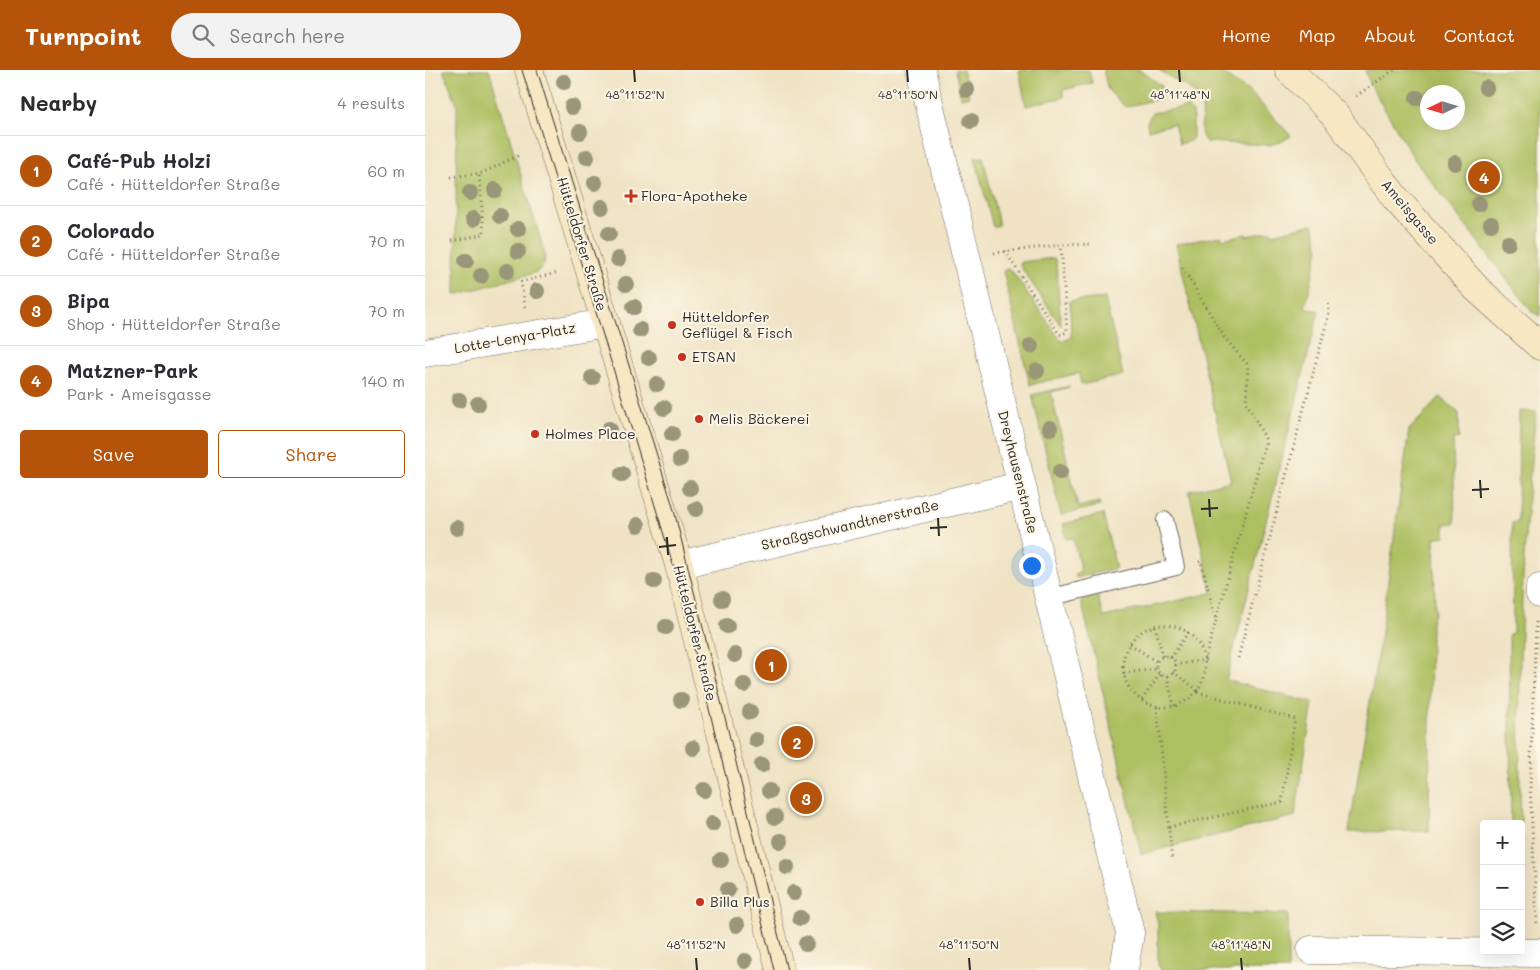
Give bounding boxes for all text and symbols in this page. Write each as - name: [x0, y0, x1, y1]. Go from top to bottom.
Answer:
- search box: [171, 13, 521, 58]
- text: Turnpoint: [25, 20, 141, 51]
- icon: search: [189, 21, 217, 49]
- text: Search here: [229, 23, 345, 48]
- text: Home: [1222, 23, 1271, 47]
- text: Map: [1299, 23, 1335, 47]
- text: About: [1363, 23, 1416, 47]
- text: Contact: [1444, 23, 1515, 47]
- north arrow: [1420, 85, 1465, 130]
- text: 48°11'52"N: [605, 86, 665, 102]
- text: 48°11'50"N: [878, 86, 938, 102]
- text: 48°11'48"N: [1150, 86, 1210, 102]
- text: Nearby: [20, 89, 97, 116]
- text: 4 results: [337, 92, 405, 113]
- text: Café-Pub Holzi: [67, 148, 211, 173]
- pin: 4: [1468, 158, 1500, 196]
- text: 1: [32, 160, 40, 181]
- text: 60 m: [368, 160, 405, 181]
- text: Café · Hütteldorfer Straße: [67, 173, 280, 194]
- street label: Hütteldorfer Straße: [553, 174, 612, 313]
- street label: Ameisgasse: [1377, 175, 1443, 248]
- place label: Flora-Apotheke: [641, 186, 748, 205]
- marker: Flora-Apotheke: [625, 190, 637, 202]
- text: Colorado: [67, 218, 154, 243]
- text: 2: [32, 230, 40, 251]
- text: 70 m: [368, 230, 405, 251]
- text: Café · Hütteldorfer Straße: [67, 243, 280, 264]
- text: Bipa: [67, 288, 110, 313]
- text: 3: [31, 300, 41, 321]
- text: 70 m: [368, 300, 405, 321]
- place label: Hütteldorfer Geflügel & Fisch: [682, 307, 792, 342]
- text: Shop · Hütteldorfer Straße: [67, 313, 281, 334]
- street label: Lotte-Lenya-Platz: [453, 317, 577, 358]
- marker: Hütteldorfer Geflügel & Fisch: [666, 319, 678, 331]
- place label: ETSAN: [692, 347, 736, 366]
- marker: ETSAN: [676, 351, 688, 363]
- text: Matzner-Park: [67, 358, 198, 383]
- text: 4: [31, 370, 41, 391]
- text: 140 m: [361, 370, 405, 391]
- text: Park · Ameisgasse: [67, 383, 212, 404]
- street label: Dreyhausenstraße: [994, 408, 1043, 535]
- place label: Melis Bäckerei: [709, 409, 810, 428]
- marker: Melis Bäckerei: [693, 413, 705, 425]
- place label: Holmes Place: [545, 424, 636, 443]
- marker: Holmes Place: [529, 428, 541, 440]
- button: Save: [20, 430, 208, 478]
- button: Share: [218, 430, 405, 478]
- street label: Straßgschwandtnerstraße: [759, 495, 941, 554]
- your location: [1019, 553, 1045, 579]
- street label: Hütteldorfer Straße: [669, 563, 722, 703]
- pin: 1: [755, 646, 787, 684]
- pin: 2: [781, 723, 813, 761]
- pin: 3: [790, 779, 822, 817]
- map controls: [1480, 820, 1525, 955]
- button: +: [1480, 820, 1525, 865]
- button: −: [1480, 865, 1525, 910]
- place label: Billa Plus: [710, 892, 770, 911]
- marker: Billa Plus: [694, 896, 706, 908]
- button: layers: [1480, 910, 1525, 955]
- text: 48°11'52"N: [666, 936, 726, 952]
- text: 48°11'50"N: [939, 936, 999, 952]
- text: 48°11'48"N: [1211, 936, 1271, 952]

